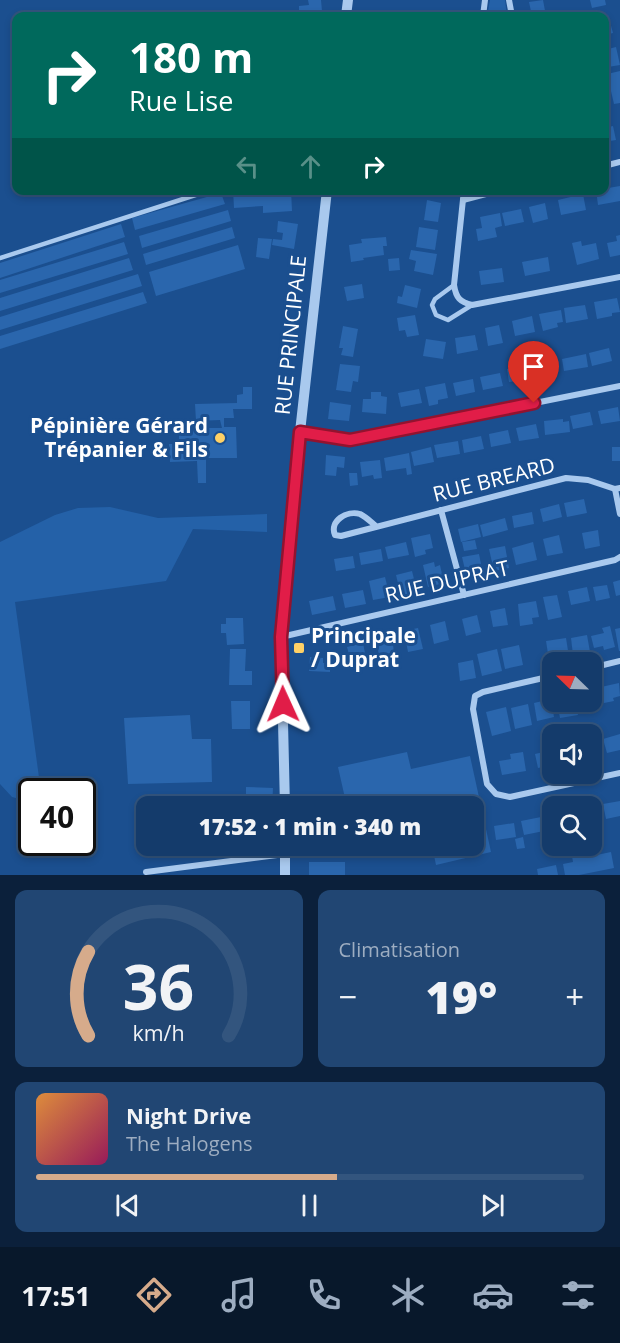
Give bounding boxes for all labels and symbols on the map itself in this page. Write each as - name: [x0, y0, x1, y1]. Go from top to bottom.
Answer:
- street label: RUE PRINCIPALE: [268, 254, 312, 416]
- pin: [508, 341, 559, 403]
- place label: Pépinière Gérard Trépanier & Fils: [30, 411, 208, 463]
- marker: Pépinière Gérard Trépanier & Fils: [213, 431, 227, 445]
- street label: RUE BREARD: [430, 450, 558, 508]
- street label: RUE DUPRAT: [382, 553, 512, 609]
- place label: Principale / Duprat: [311, 621, 416, 673]
- marker: Principale / Duprat: [292, 641, 306, 655]
- north arrow: [542, 652, 602, 712]
- position arrow: [251, 672, 315, 736]
- speed limit sign: 40: [18, 778, 96, 856]

